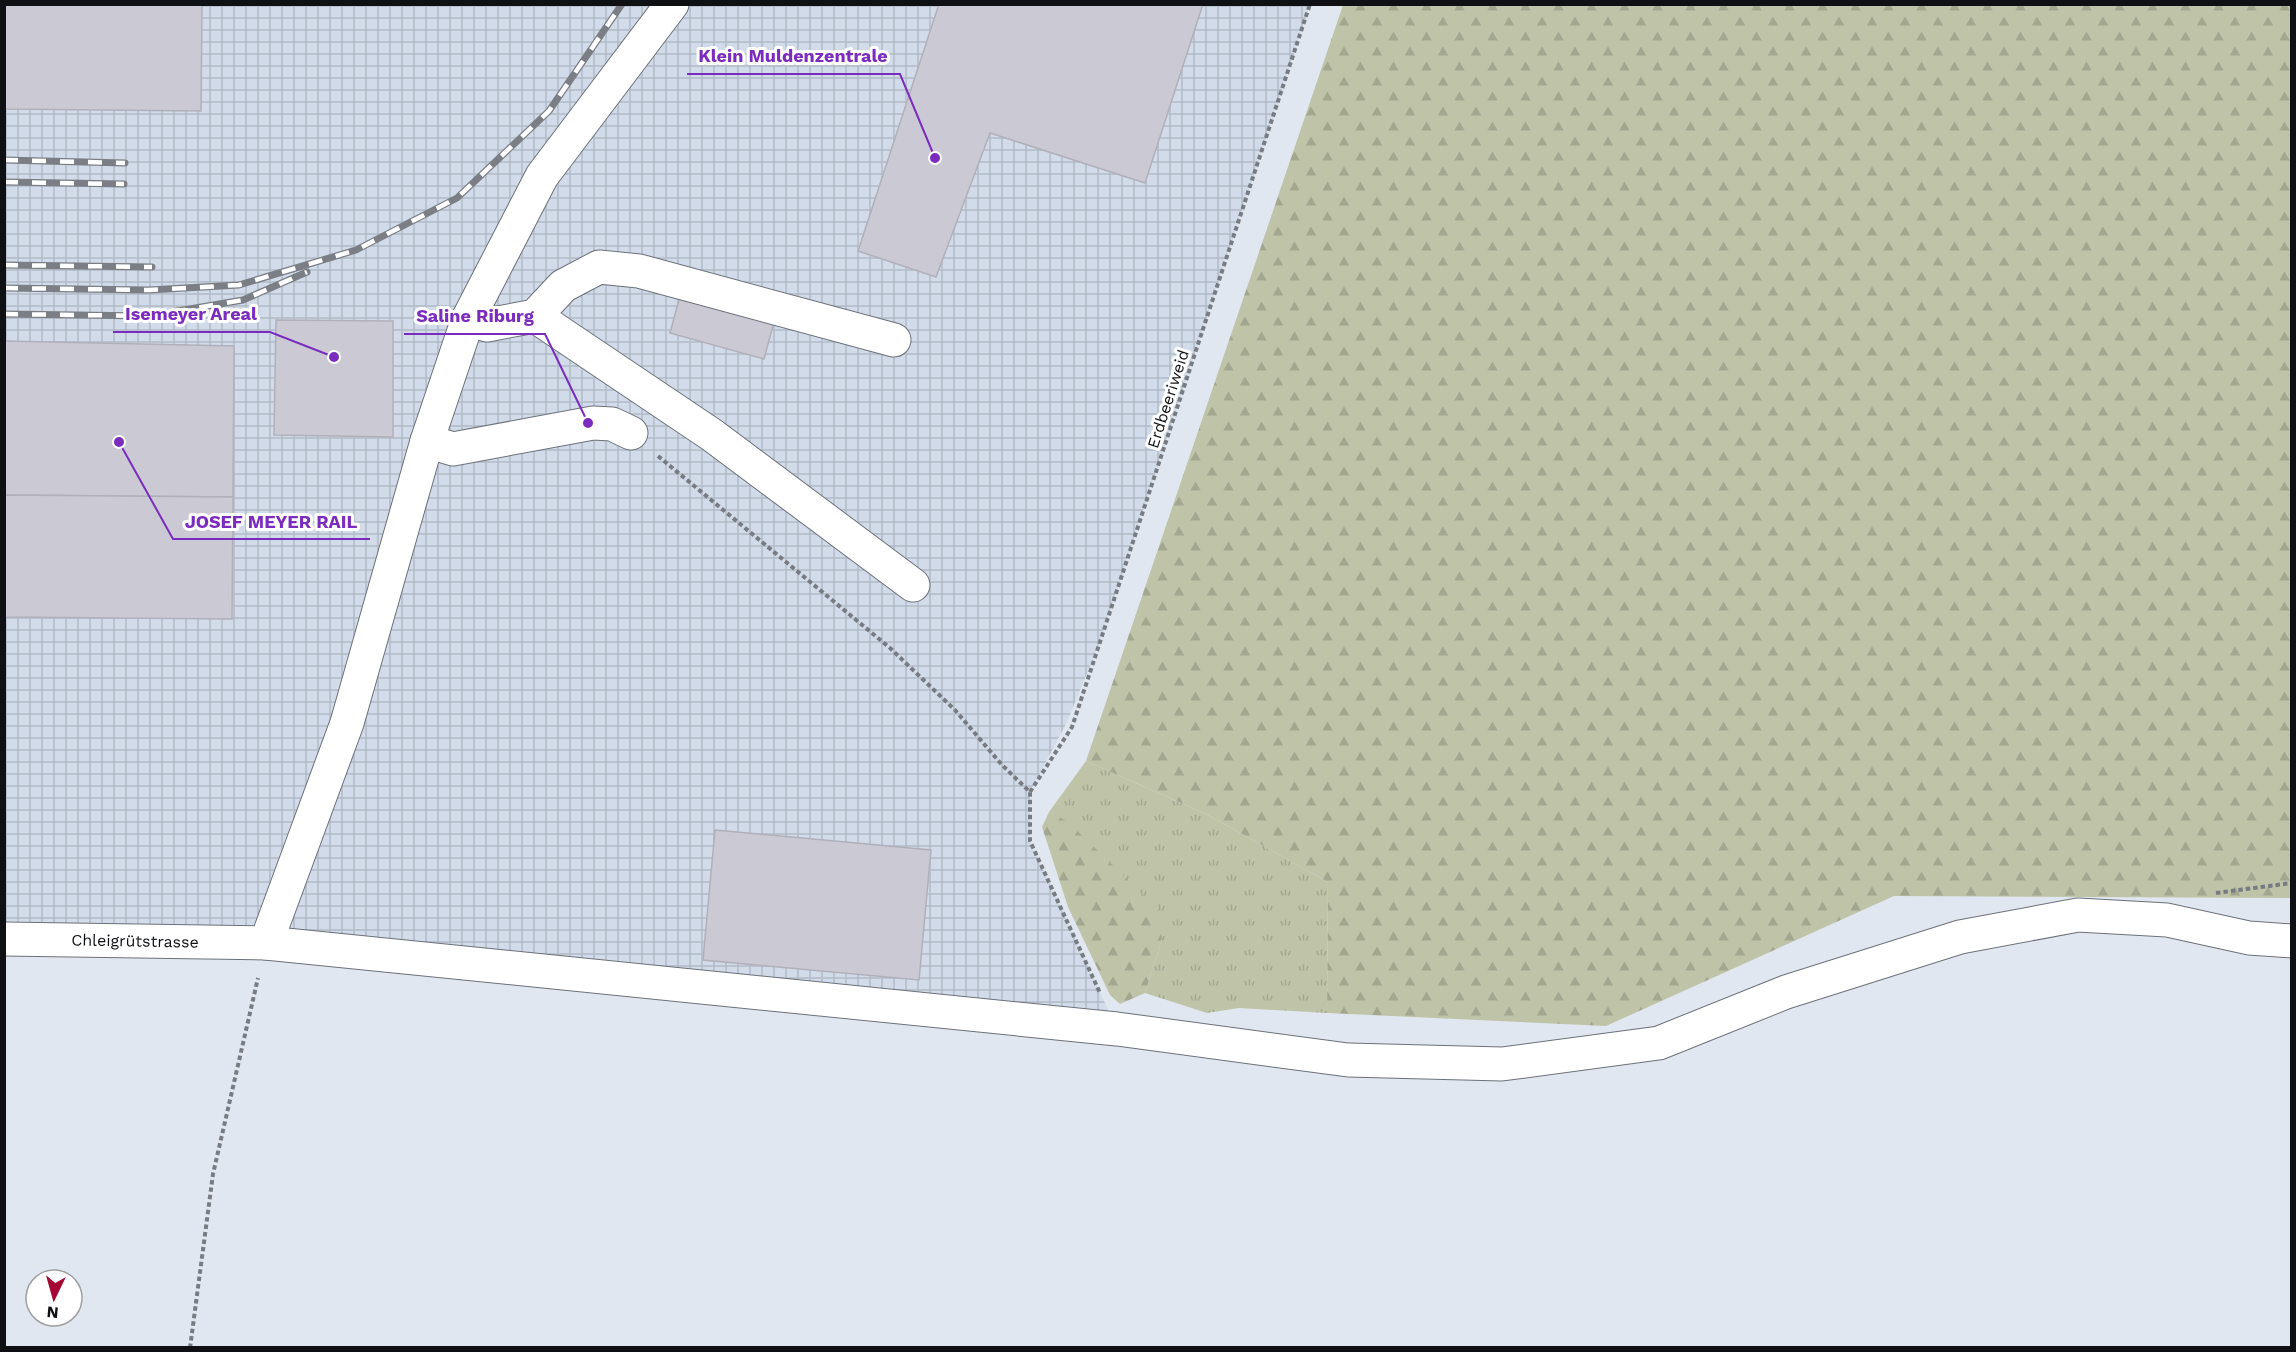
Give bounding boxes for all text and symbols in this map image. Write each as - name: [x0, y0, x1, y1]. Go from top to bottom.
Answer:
- callout: Klein Muldenzentrale: [687, 38, 900, 74]
- text: Klein Muldenzentrale: [698, 45, 888, 66]
- callout: Isemeyer Areal: [113, 296, 270, 332]
- callout: Saline Riburg: [404, 298, 545, 334]
- text: Isemeyer Areal: [125, 303, 257, 324]
- text: Saline Riburg: [416, 305, 535, 326]
- street label: Erdbeeriweid: [1143, 347, 1193, 451]
- callout: JOSEF MEYER RAIL: [173, 503, 370, 539]
- text: JOSEF MEYER RAIL: [185, 511, 358, 532]
- street label: Chleigrütstrasse: [71, 930, 199, 952]
- north arrow: [24, 1268, 84, 1328]
- text: N: [46, 1302, 59, 1322]

